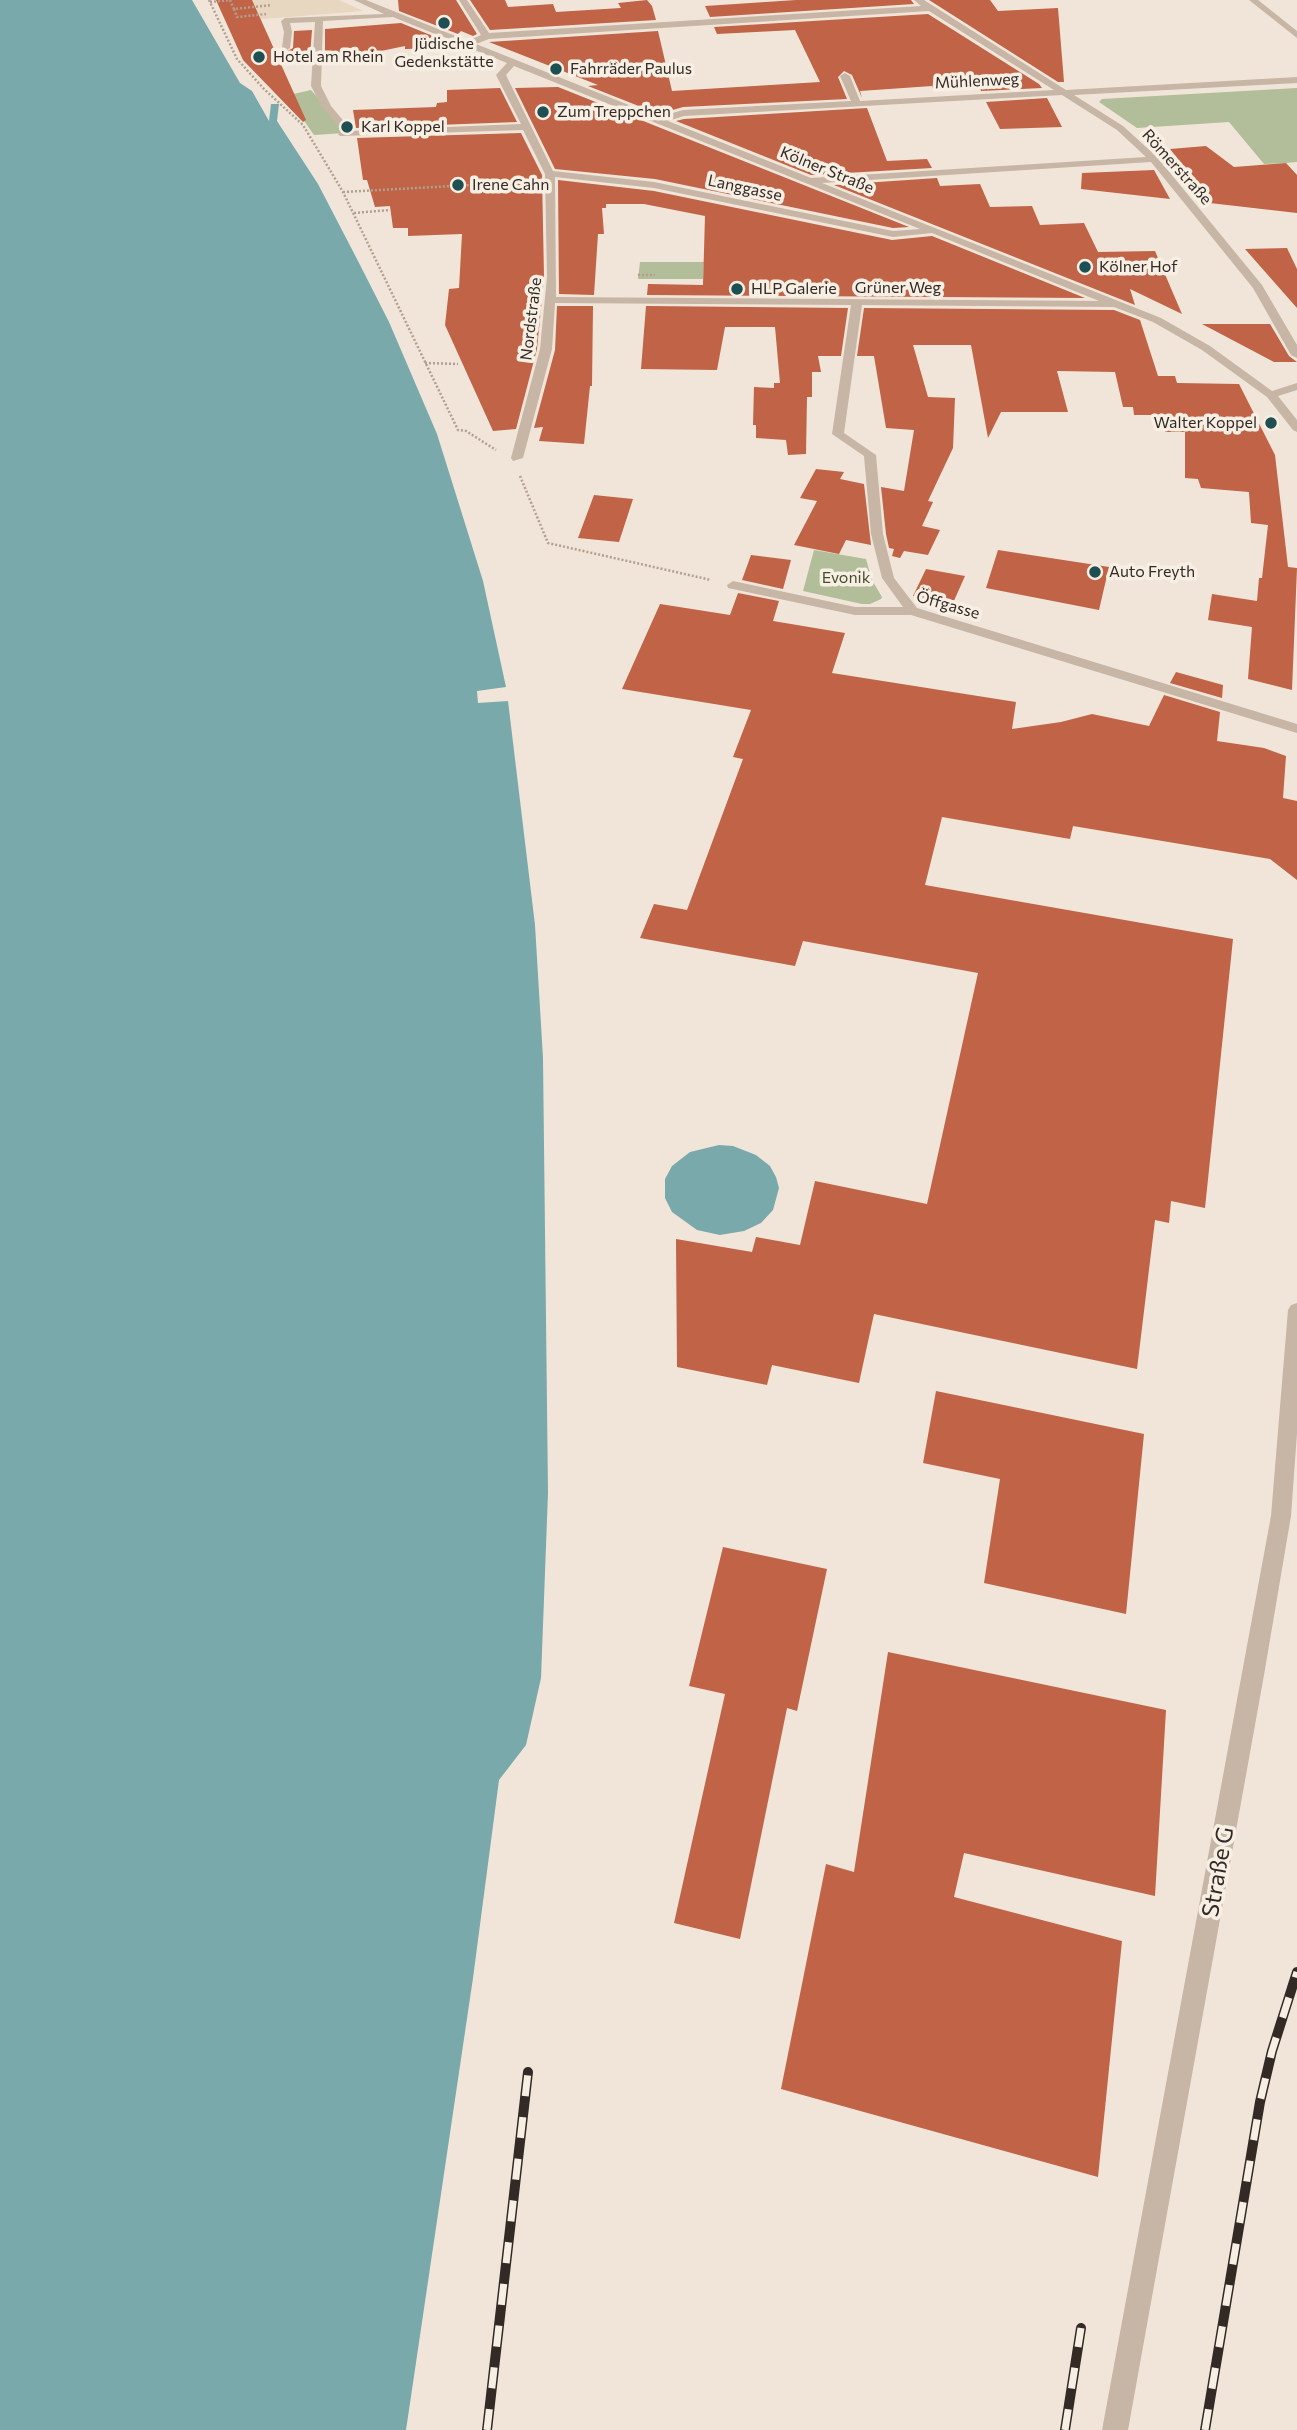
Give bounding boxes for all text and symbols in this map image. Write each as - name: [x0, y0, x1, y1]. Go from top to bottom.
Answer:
- marker: Jüdische Gedenkstätte: [436, 15, 452, 31]
- place label: Jüdische Gedenkstätte: [394, 34, 494, 72]
- place label: Hotel am Rhein: [273, 47, 383, 67]
- marker: Hotel am Rhein: [251, 49, 267, 65]
- place label: Fahrräder Paulus: [570, 59, 692, 79]
- marker: Fahrräder Paulus: [548, 61, 564, 77]
- street label: Mühlenweg: [934, 69, 1020, 93]
- place label: Zum Treppchen: [557, 102, 671, 122]
- marker: Zum Treppchen: [535, 104, 551, 120]
- place label: Karl Koppel: [361, 117, 445, 137]
- marker: Karl Koppel: [339, 119, 355, 135]
- street label: Römerstraße: [1138, 125, 1216, 209]
- street label: Kölner Straße: [777, 142, 877, 198]
- street label: Langgasse: [706, 171, 784, 205]
- place label: Irene Cahn: [472, 175, 549, 195]
- marker: Irene Cahn: [450, 177, 466, 193]
- place label: Kölner Hof: [1099, 257, 1178, 277]
- marker: Kölner Hof: [1077, 259, 1093, 275]
- street label: Nordstraße: [516, 276, 546, 362]
- street label: Grüner Weg: [855, 278, 941, 298]
- place label: HLP Galerie: [751, 279, 837, 299]
- marker: HLP Galerie: [729, 281, 745, 297]
- place label: Walter Koppel: [1154, 413, 1257, 433]
- marker: Walter Koppel: [1263, 415, 1279, 431]
- place label: Auto Freyth: [1109, 562, 1195, 582]
- marker: Auto Freyth: [1087, 564, 1103, 580]
- park label: Evonik: [822, 568, 870, 588]
- street label: Öffgasse: [914, 587, 982, 623]
- street label: Straße G: [1197, 1825, 1239, 1919]

